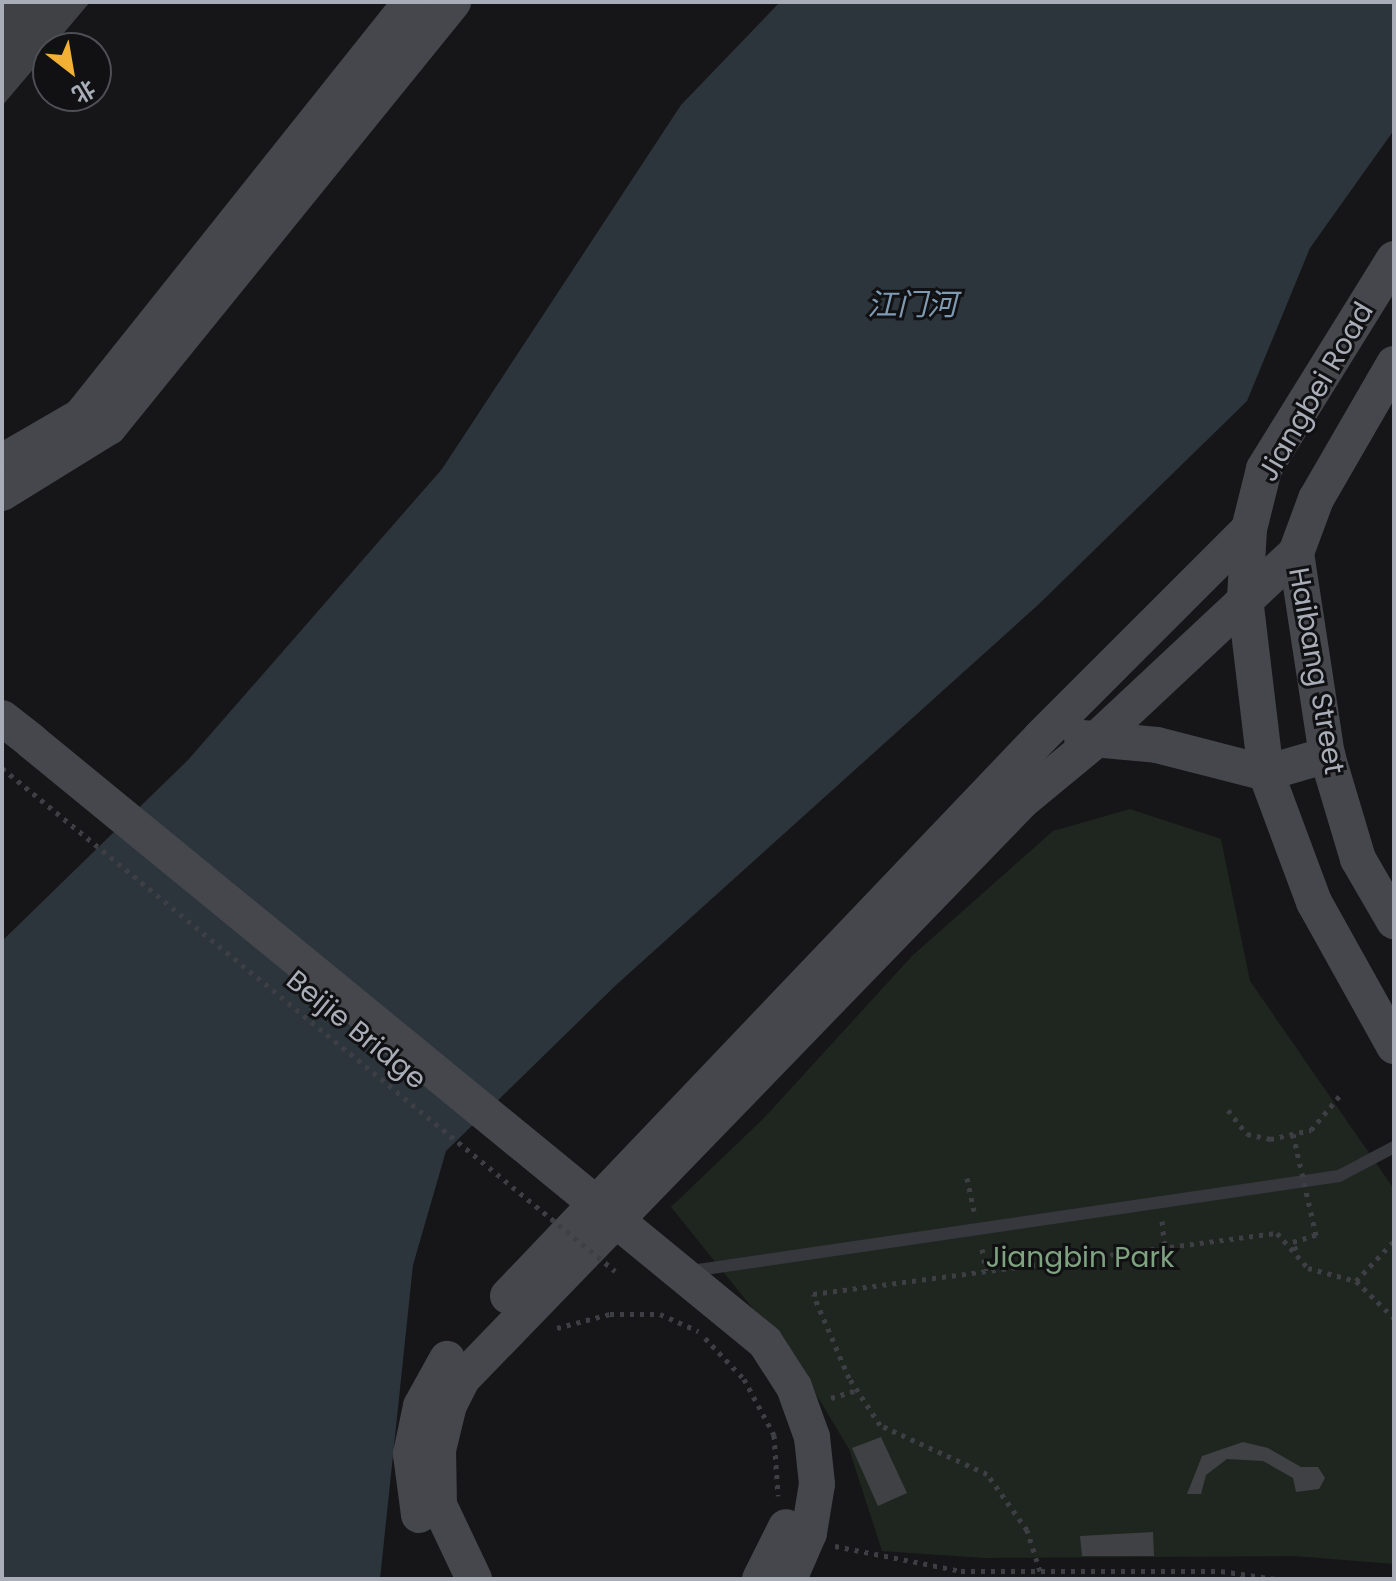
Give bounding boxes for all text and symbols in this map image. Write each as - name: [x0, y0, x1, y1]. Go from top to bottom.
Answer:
- north arrow: [32, 32, 112, 112]
- text: 北: [66, 72, 101, 110]
- water label: 江门河: [867, 287, 957, 323]
- street label: Jiangbei Road: [1251, 297, 1381, 487]
- street label: Haibang Street: [1281, 565, 1351, 777]
- street label: Beijie Bridge: [279, 964, 433, 1096]
- park label: Jiangbin Park: [986, 1241, 1174, 1275]

